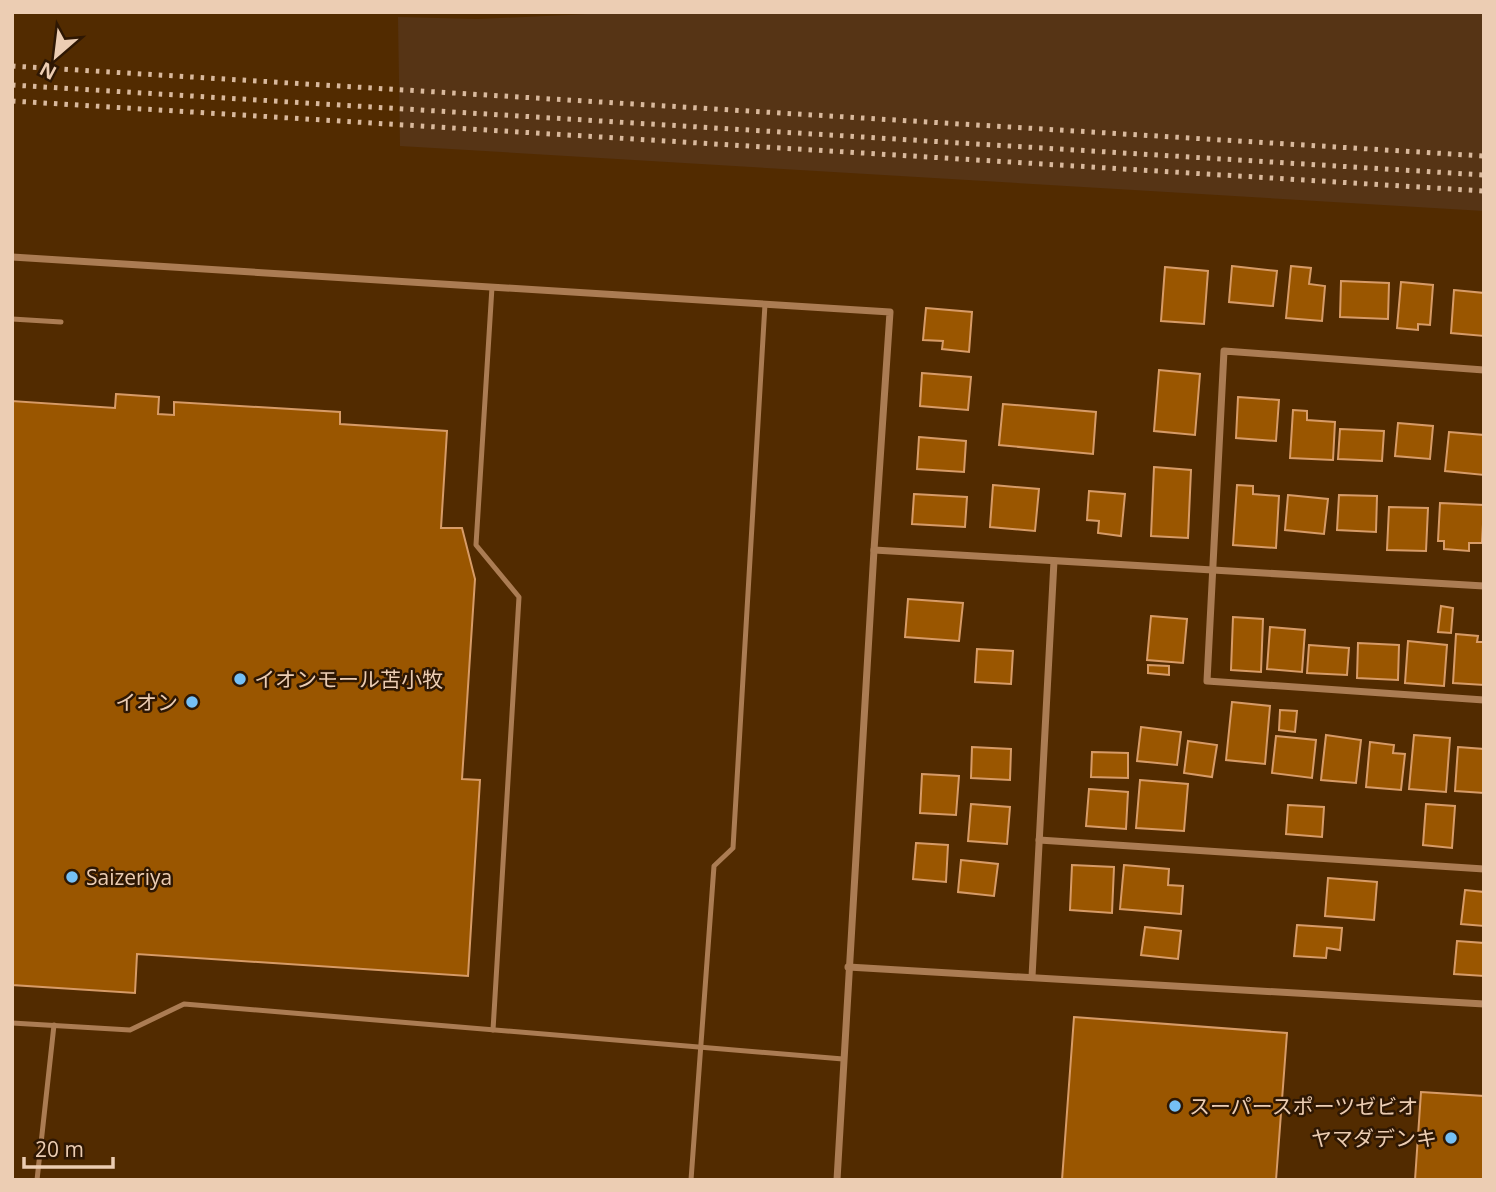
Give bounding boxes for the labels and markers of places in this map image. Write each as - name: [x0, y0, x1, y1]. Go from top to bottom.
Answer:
- place label: イオンモール苫小牧: [254, 665, 443, 693]
- marker: イオンモール苫小牧: [232, 671, 248, 687]
- place label: イオン: [115, 688, 178, 716]
- marker: イオン: [184, 694, 200, 710]
- place label: Saizeriya: [86, 863, 172, 891]
- marker: Saizeriya: [64, 869, 80, 885]
- place label: スーパースポーツゼビオ: [1189, 1092, 1418, 1120]
- marker: スーパースポーツゼビオ: [1167, 1098, 1183, 1114]
- place label: ヤマダデンキ: [1311, 1124, 1437, 1152]
- marker: ヤマダデンキ: [1443, 1130, 1459, 1146]

